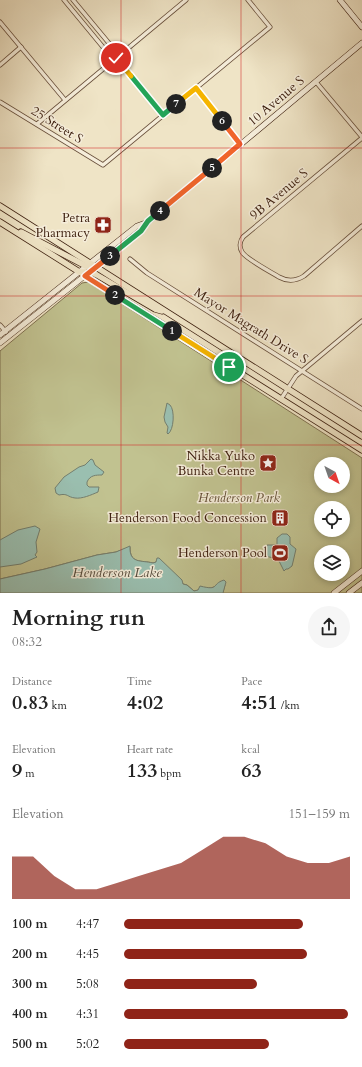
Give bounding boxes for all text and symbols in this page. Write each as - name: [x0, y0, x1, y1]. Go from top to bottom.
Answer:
- pin: [99, 41, 133, 75]
- icon: check: [105, 47, 127, 69]
- street label: 10 Avenue S: [244, 72, 308, 130]
- pin: 7: [166, 94, 186, 114]
- text: 7: [173, 96, 179, 111]
- street label: 25 Street S: [28, 102, 86, 148]
- pin: 6: [212, 111, 232, 131]
- text: 6: [219, 113, 225, 128]
- pin: 5: [202, 158, 222, 178]
- text: 5: [209, 160, 215, 175]
- street label: 9B Avenue S: [246, 164, 312, 224]
- pin: 4: [150, 201, 170, 221]
- text: 4: [157, 203, 163, 218]
- place label: Petra Pharmacy: [35, 209, 90, 242]
- pharmacy icon: Petra Pharmacy: [93, 215, 113, 235]
- pin: 3: [100, 246, 120, 266]
- text: 3: [107, 248, 113, 263]
- street label: Mayor Magrath Drive S: [190, 283, 312, 369]
- pin: 2: [105, 285, 125, 305]
- text: 2: [112, 287, 118, 302]
- pin: 1: [162, 321, 182, 341]
- text: 1: [169, 323, 175, 338]
- pin: [212, 350, 246, 384]
- icon: arrive: [218, 356, 240, 378]
- place label: Nikka Yuko Bunka Centre: [178, 447, 255, 480]
- place icon: Nikka Yuko Bunka Centre: [258, 453, 278, 473]
- north arrow: [314, 457, 350, 493]
- map controls: [314, 457, 350, 581]
- park label: Henderson Park: [198, 489, 280, 507]
- button: locate: [314, 501, 350, 537]
- building icon: Henderson Food Concession: [270, 508, 290, 528]
- place label: Henderson Food Concession: [108, 509, 268, 527]
- sports icon: Henderson Pool: [270, 543, 290, 563]
- place label: Henderson Pool: [178, 544, 268, 562]
- button: layers: [314, 545, 350, 581]
- water label: Henderson Lake: [72, 563, 162, 582]
- text: Morning run: [12, 603, 145, 633]
- button: share: [308, 606, 350, 648]
- text: 08:32: [12, 633, 42, 651]
- text: Distance: [12, 674, 52, 689]
- text: Time: [127, 674, 152, 689]
- text: Pace: [241, 674, 263, 689]
- text: 0.83: [12, 689, 49, 716]
- text: 4:02: [127, 689, 163, 716]
- text: 4:51: [241, 689, 278, 716]
- text: km: [49, 698, 67, 713]
- text: /km: [278, 698, 300, 713]
- text: Elevation: [12, 742, 56, 757]
- text: Heart rate: [127, 742, 173, 757]
- text: kcal: [241, 742, 260, 757]
- text: 9: [12, 757, 22, 784]
- text: 133: [127, 757, 157, 784]
- text: 63: [241, 757, 262, 784]
- text: m: [22, 766, 35, 781]
- text: bpm: [157, 766, 181, 781]
- text: Elevation: [12, 805, 64, 823]
- text: 151–159 m: [288, 805, 350, 823]
- text: 100 m: [12, 915, 47, 933]
- text: 4:47: [76, 915, 99, 933]
- text: 200 m: [12, 945, 47, 963]
- text: 4:45: [76, 945, 99, 963]
- text: 300 m: [12, 975, 47, 993]
- text: 5:08: [76, 975, 99, 993]
- text: 400 m: [12, 1005, 47, 1023]
- text: 4:31: [76, 1005, 99, 1023]
- text: 500 m: [12, 1035, 47, 1053]
- text: 5:02: [76, 1035, 99, 1053]

